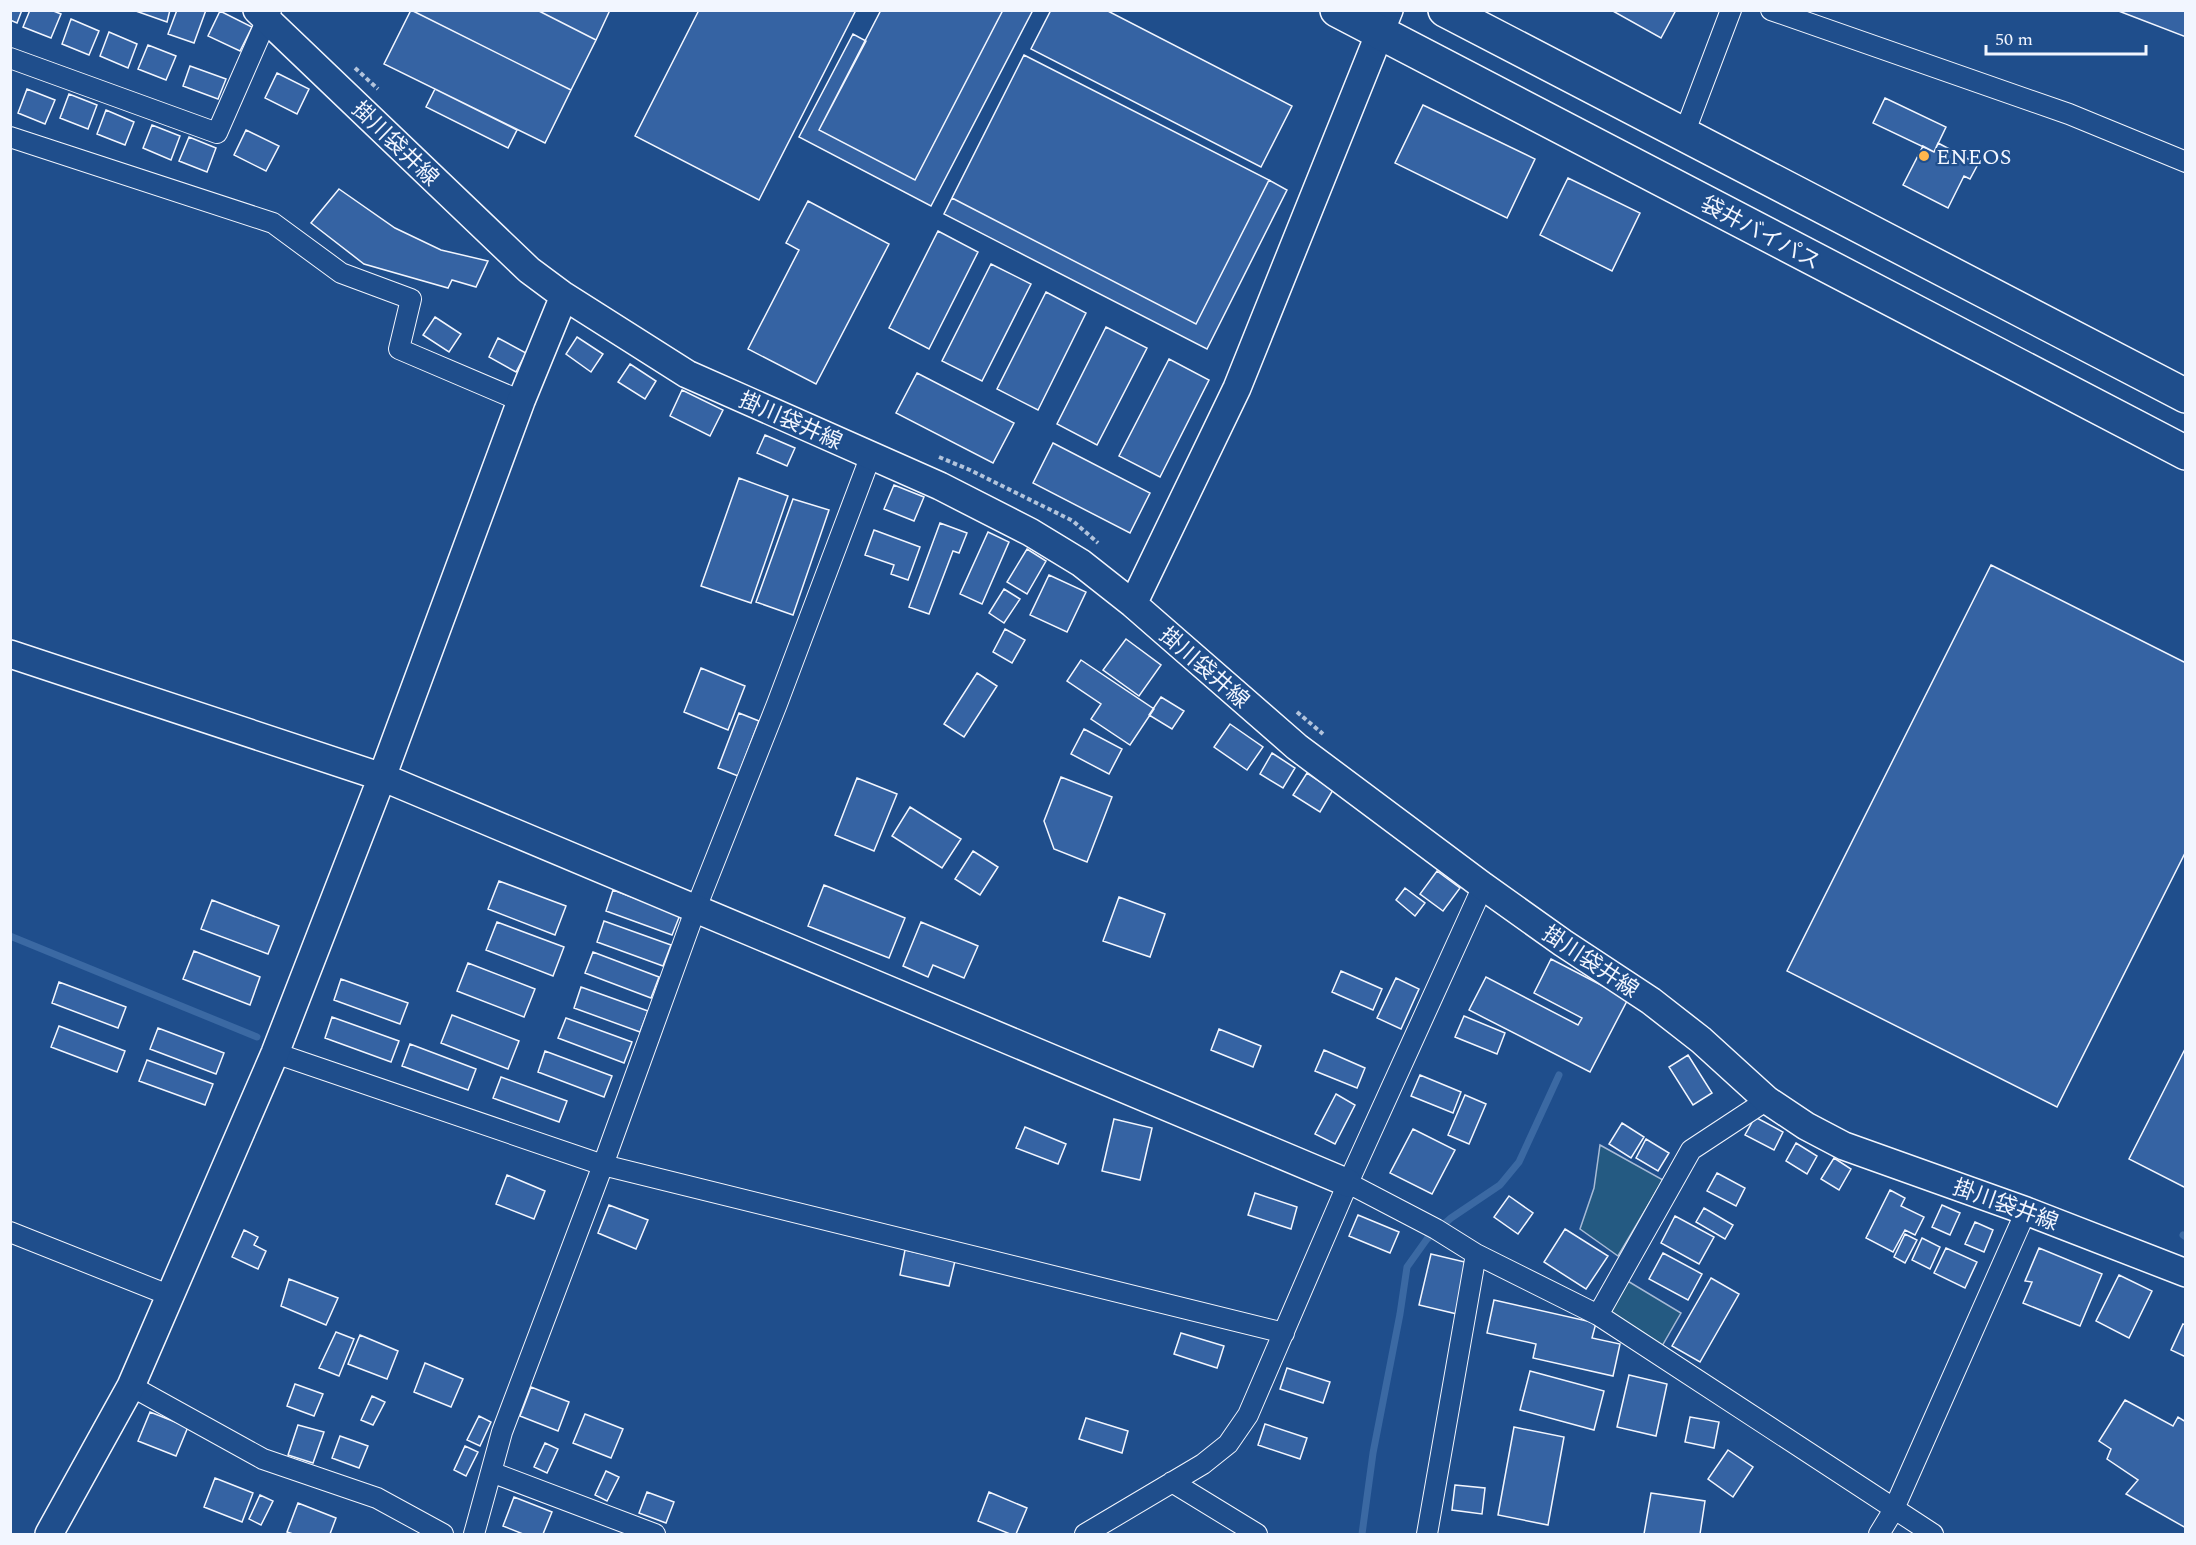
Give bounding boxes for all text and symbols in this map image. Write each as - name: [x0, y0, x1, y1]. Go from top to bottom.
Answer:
- scale bar: [1986, 18, 2146, 56]
- text: 50 m: [1995, 26, 2033, 53]
- street label: 掛川袋井線: [344, 94, 446, 194]
- place label: ENEOS: [1936, 141, 2011, 174]
- marker: ENEOS: [1917, 149, 1931, 163]
- street label: 袋井バイパス: [1694, 188, 1826, 279]
- street label: 掛川袋井線: [733, 384, 847, 459]
- street label: 掛川袋井線: [1152, 620, 1256, 717]
- street label: 掛川袋井線: [1535, 918, 1645, 1007]
- street label: 掛川袋井線: [1948, 1171, 2063, 1240]

